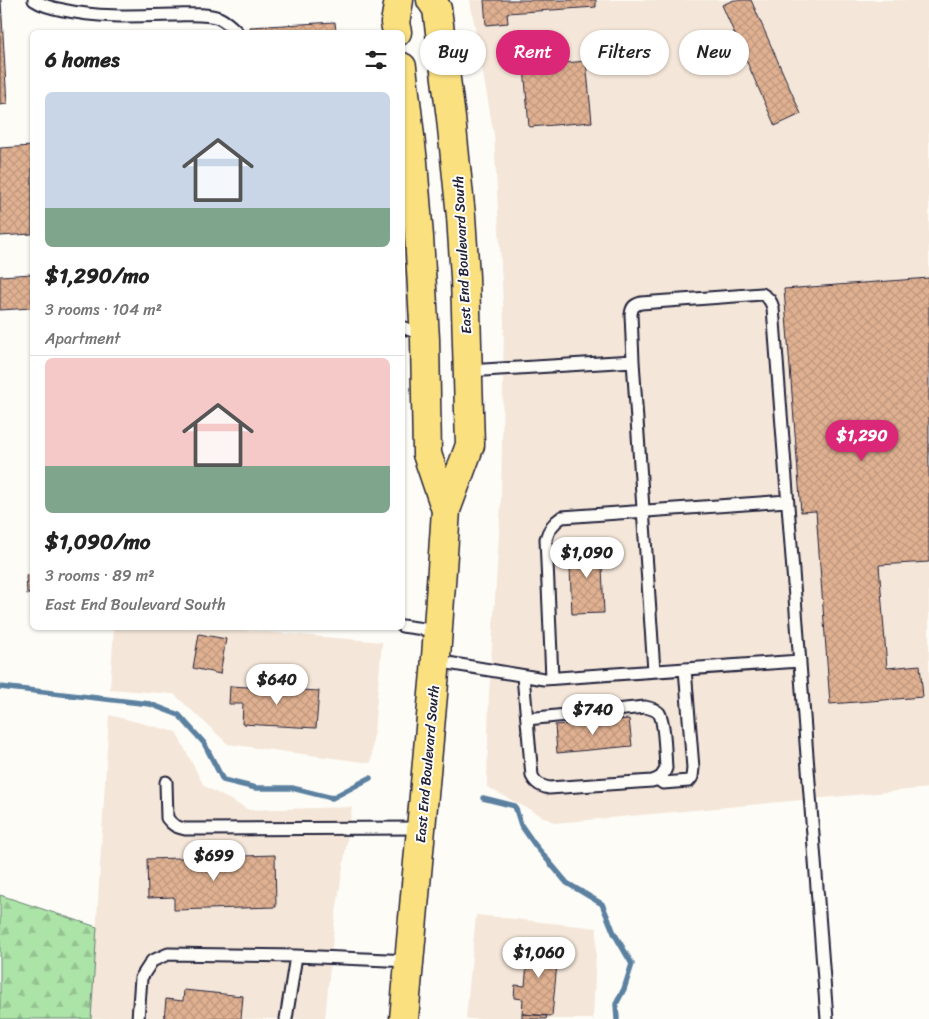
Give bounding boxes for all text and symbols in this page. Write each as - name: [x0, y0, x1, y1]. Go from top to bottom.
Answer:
- chip: Buy: [420, 30, 486, 75]
- chip: Rent: [496, 30, 570, 75]
- chip: Filters: [580, 30, 669, 75]
- chip: New: [679, 30, 749, 75]
- text: 6 homes: [45, 41, 120, 79]
- icon: filters: [362, 46, 390, 74]
- icon: home: [173, 125, 263, 215]
- street label: East End Boulevard South: [446, 175, 479, 335]
- text: $1,290/mo: [45, 257, 149, 295]
- text: 3 rooms · 104 m²: [45, 295, 162, 324]
- text: Apartment: [45, 324, 121, 353]
- icon: home: [173, 390, 263, 480]
- pin: $1,290: [821, 420, 903, 462]
- text: $1,290: [836, 421, 888, 450]
- text: $1,090/mo: [45, 523, 150, 561]
- pin: $1,090: [546, 536, 628, 579]
- text: $1,090: [561, 538, 613, 567]
- text: 3 rooms · 89 m²: [45, 561, 154, 590]
- text: East End Boulevard South: [45, 590, 226, 619]
- pin: $640: [247, 664, 307, 706]
- text: $640: [257, 665, 297, 694]
- street label: East End Boulevard South: [408, 684, 447, 844]
- pin: $740: [563, 694, 623, 736]
- text: $740: [573, 695, 613, 724]
- pin: $699: [184, 840, 244, 882]
- text: $699: [194, 841, 234, 870]
- pin: $1,060: [498, 936, 580, 979]
- text: $1,060: [513, 938, 565, 967]

